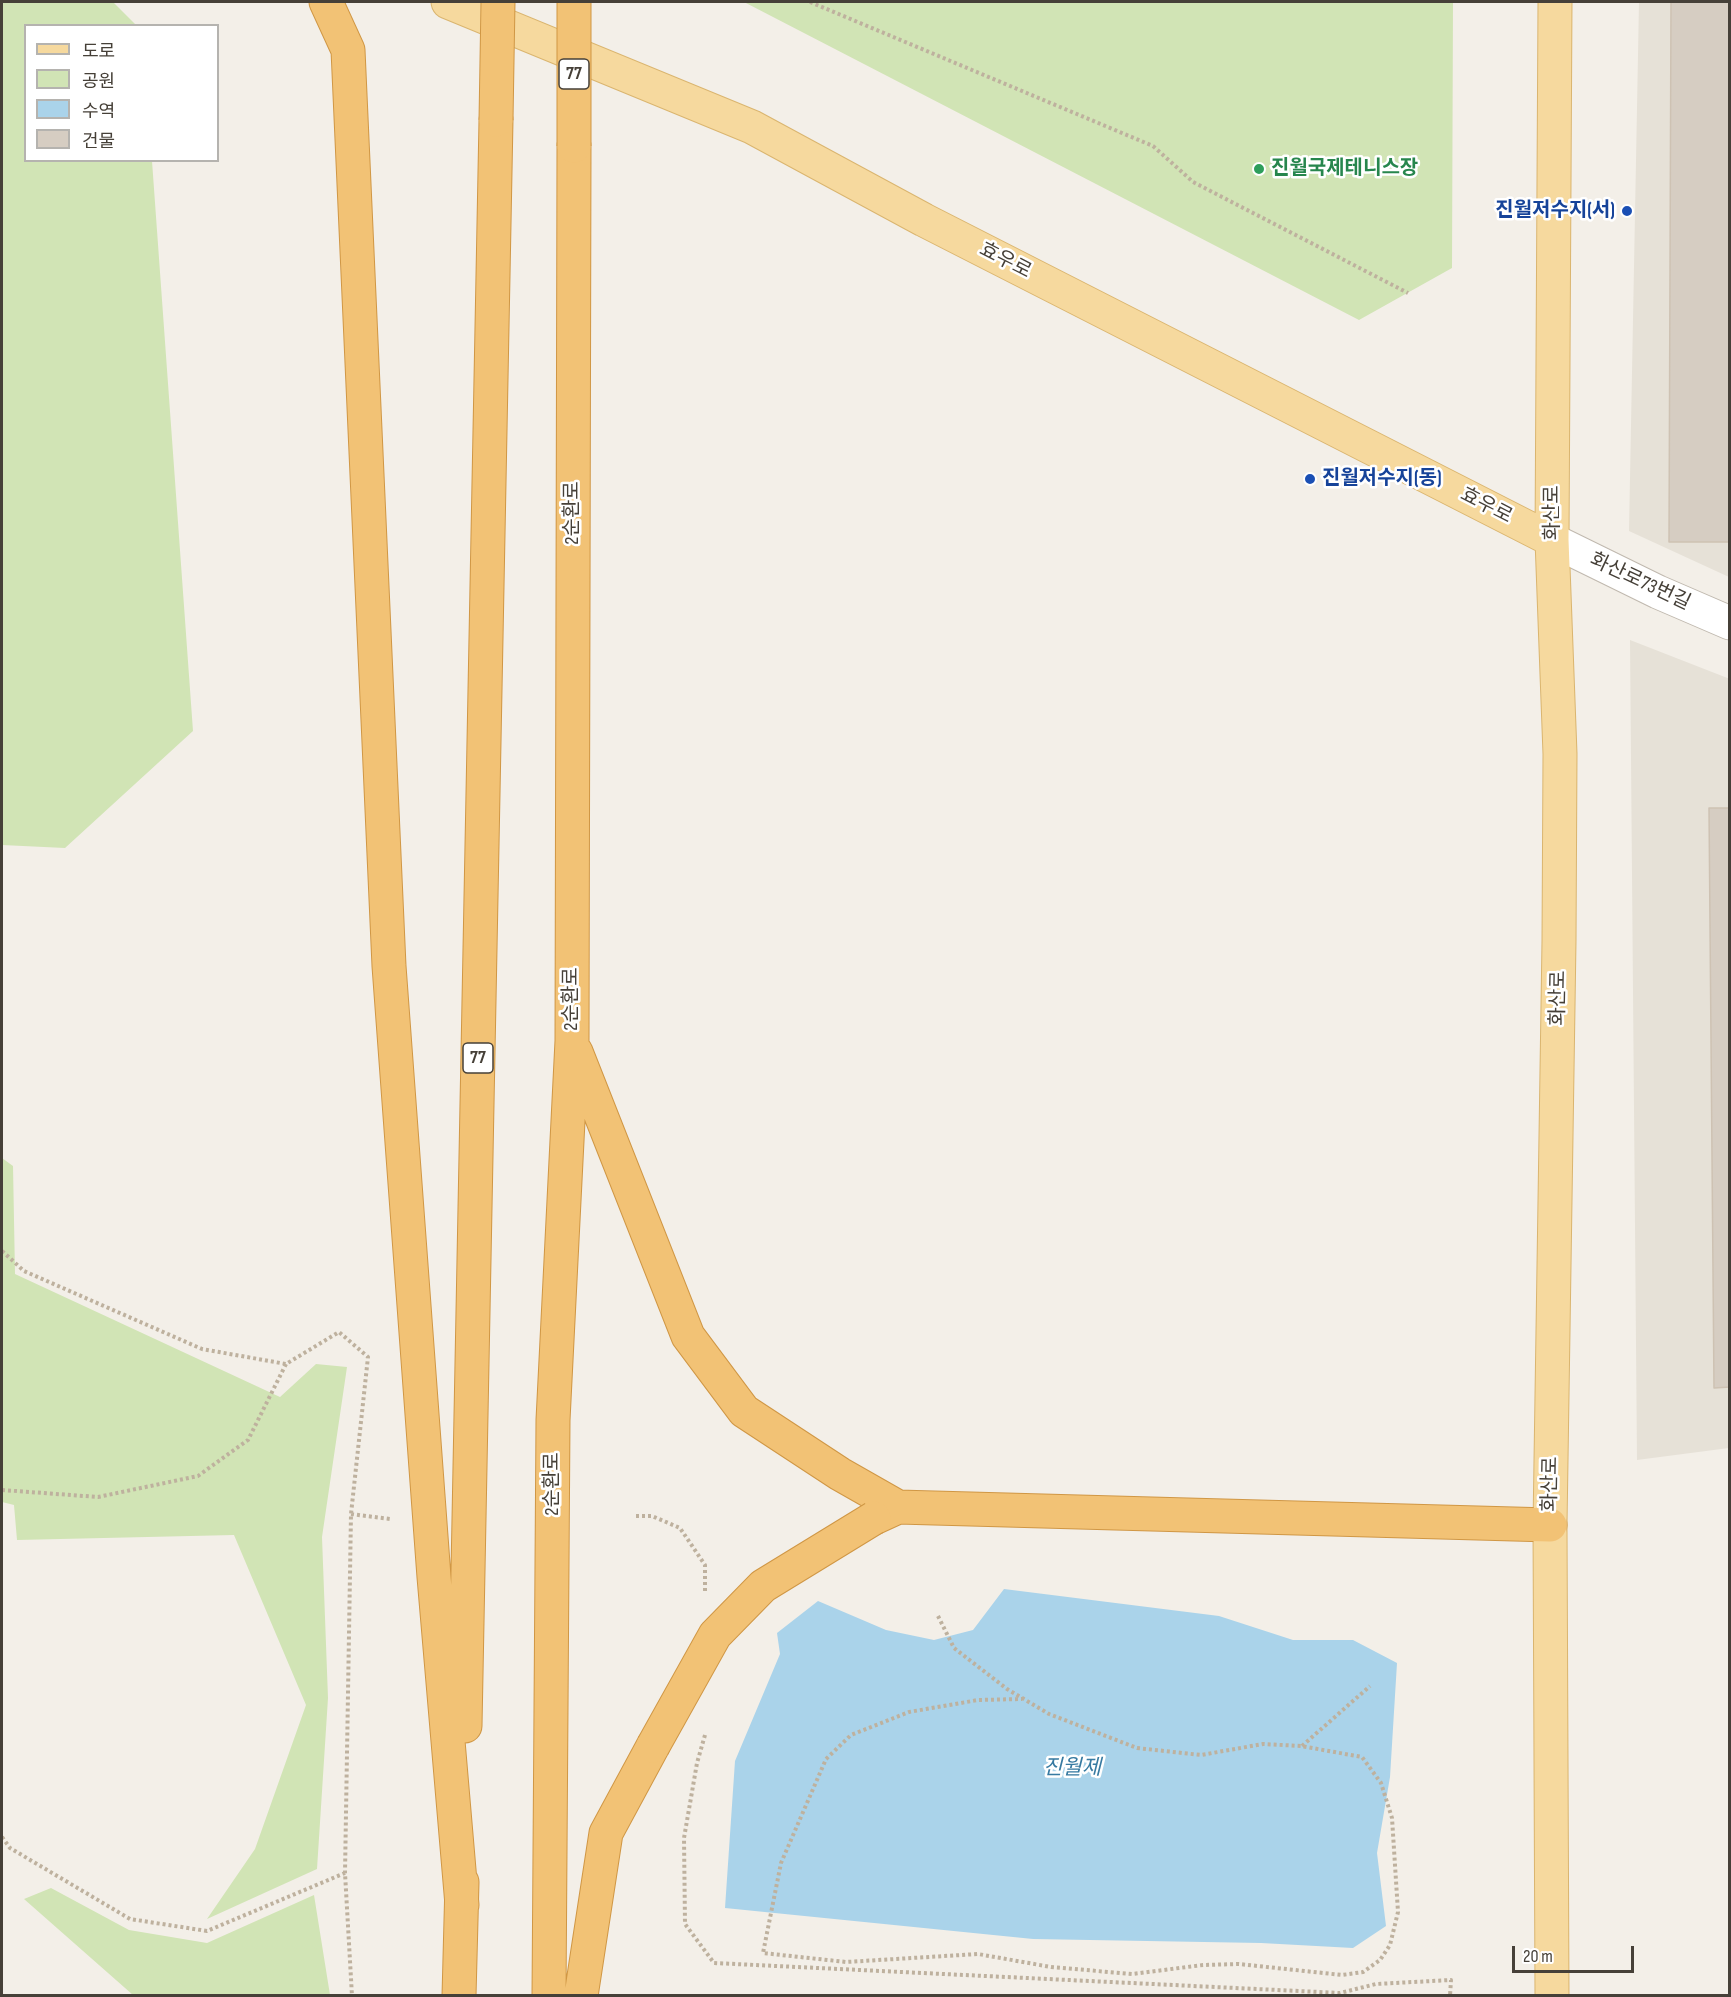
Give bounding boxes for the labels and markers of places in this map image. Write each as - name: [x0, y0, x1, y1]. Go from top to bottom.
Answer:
- place label: 진월국제테니스장: [1271, 157, 1418, 181]
- marker: 진월국제테니스장: [1252, 162, 1266, 176]
- place label: 진월저수지(서): [1495, 199, 1615, 223]
- marker: 진월저수지(서): [1620, 204, 1634, 218]
- place label: 진월저수지(동): [1322, 467, 1442, 491]
- marker: 진월저수지(동): [1303, 472, 1317, 486]

